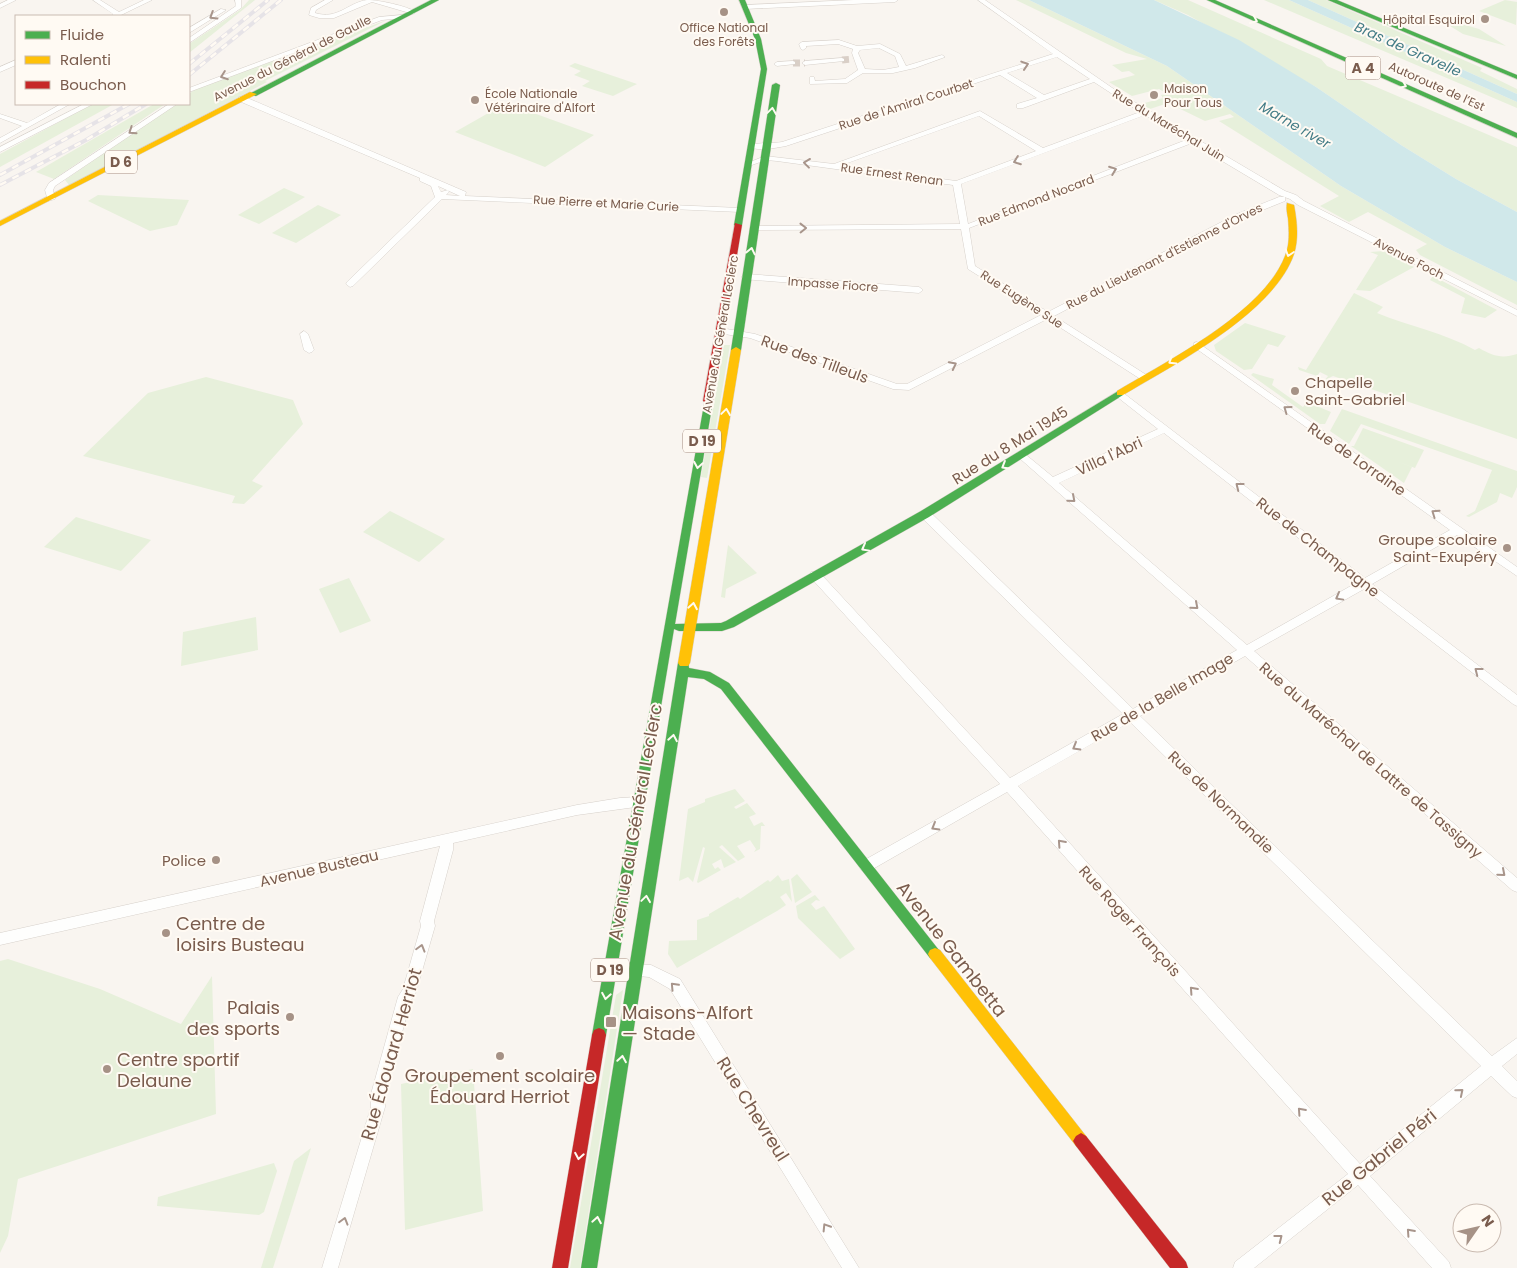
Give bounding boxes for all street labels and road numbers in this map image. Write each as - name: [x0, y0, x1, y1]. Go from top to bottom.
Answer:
- street label: Avenue du Général de Gaulle: [210, 11, 374, 105]
- road number: A 4: [1346, 56, 1380, 80]
- street label: Autoroute de l’Est: [1386, 57, 1488, 115]
- street label: Rue de l'Amiral Courbet: [837, 74, 975, 134]
- street label: Rue du Maréchal Juin: [1109, 85, 1229, 165]
- road number: D 6: [105, 150, 137, 173]
- street label: Rue Ernest Renan: [840, 158, 944, 190]
- street label: Rue Edmond Nocard: [976, 170, 1096, 230]
- street label: Rue Pierre et Marie Curie: [533, 191, 679, 215]
- street label: Rue du Lieutenant d'Estienne d'Orves: [1063, 199, 1265, 313]
- street label: Avenue Foch: [1371, 233, 1447, 283]
- street label: Avenue du Général Leclerc: [698, 254, 742, 414]
- street label: Rue Eugène Sue: [977, 266, 1067, 332]
- street label: Impasse Fiocre: [787, 272, 879, 296]
- street label: Rue des Tilleuls: [758, 330, 872, 388]
- street label: Rue du 8 Mai 1945: [948, 401, 1072, 489]
- street label: Rue de Lorraine: [1304, 417, 1410, 501]
- road number: D 19: [683, 430, 721, 452]
- street label: Villa l'Abri: [1072, 431, 1146, 481]
- street label: Rue de Champagne: [1252, 492, 1384, 602]
- street label: Rue de la Belle Image: [1087, 648, 1237, 746]
- street label: Rue du Maréchal de Lattre de Tassigny: [1255, 657, 1488, 863]
- street label: Avenue du Général Leclerc: [602, 702, 668, 942]
- street label: Rue de Normandie: [1164, 746, 1278, 858]
- street label: Avenue Busteau: [257, 844, 381, 892]
- street label: Rue Roger François: [1074, 861, 1186, 981]
- street label: Avenue Gambetta: [891, 876, 1013, 1022]
- road number: D 19: [591, 958, 629, 982]
- street label: Rue Édouard Herriot: [354, 965, 428, 1143]
- street label: Rue Chevreul: [711, 1052, 795, 1166]
- street label: Rue Gabriel Péri: [1316, 1103, 1442, 1211]

